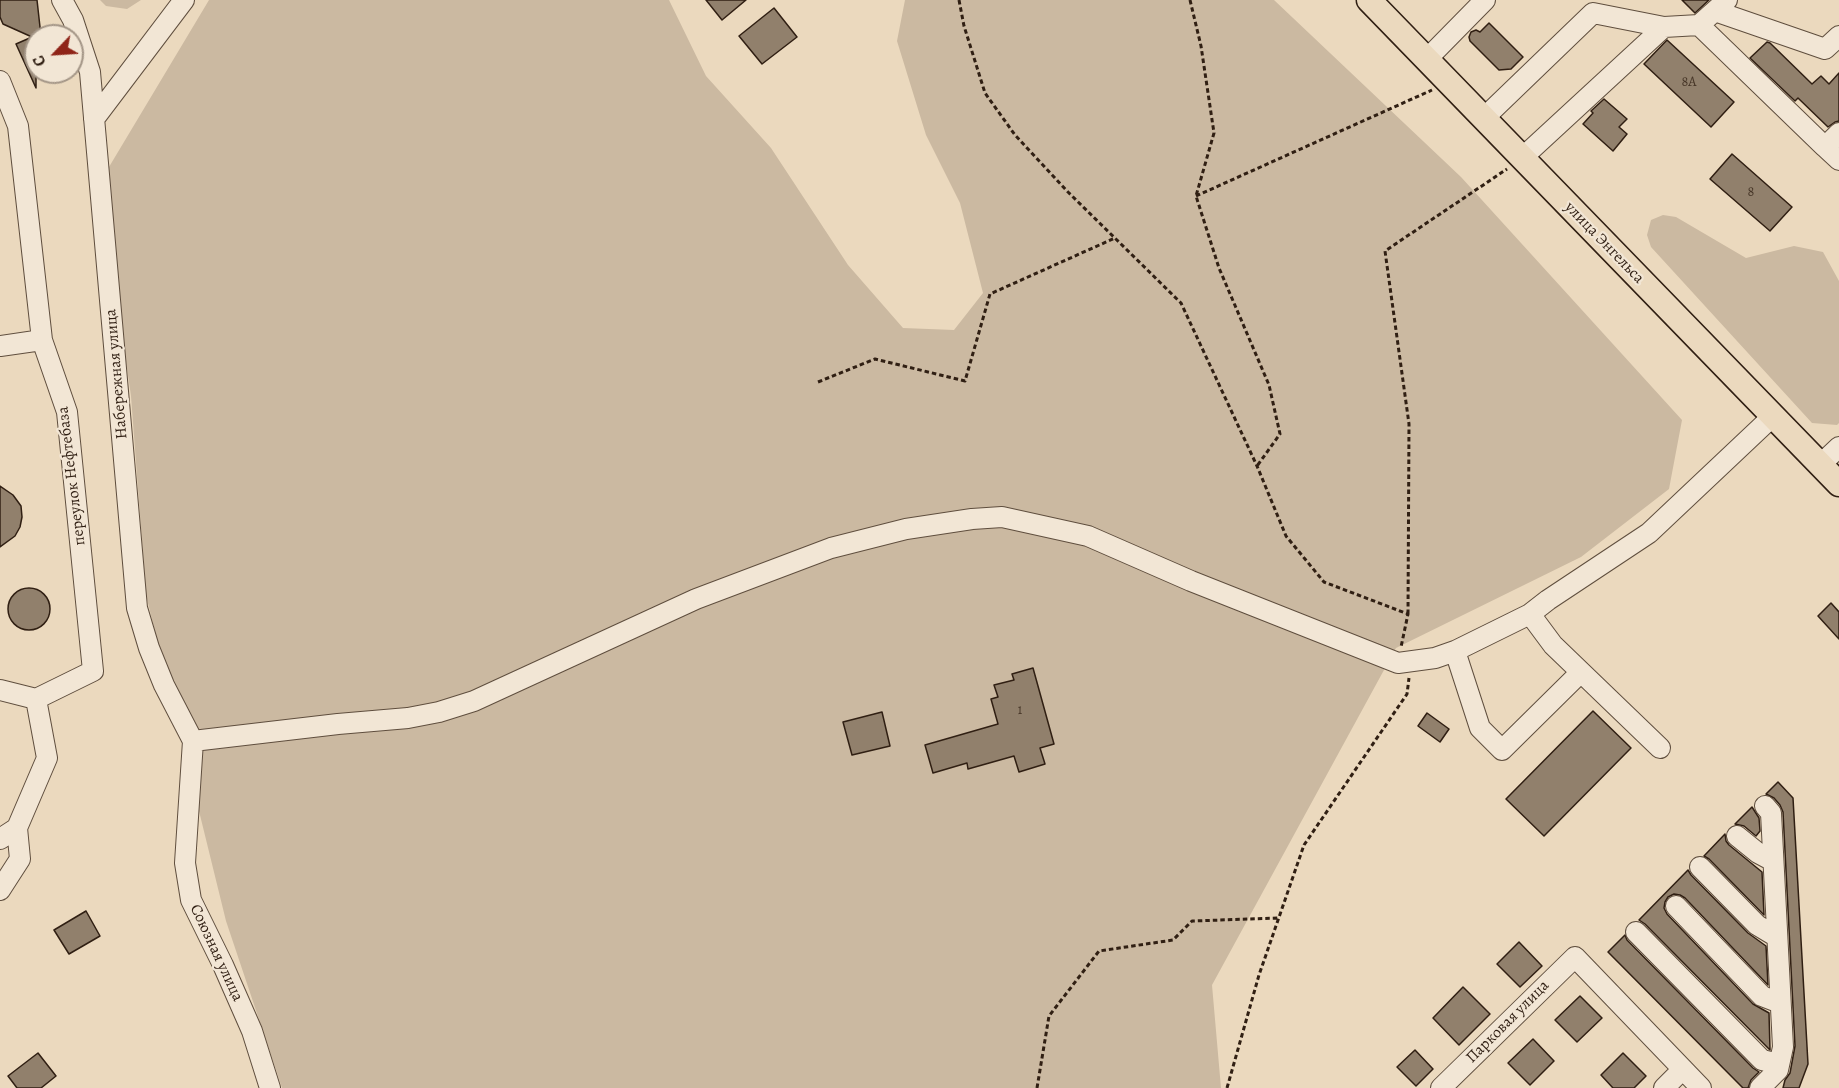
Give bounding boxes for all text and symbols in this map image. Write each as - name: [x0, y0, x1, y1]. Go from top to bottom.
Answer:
- north arrow: [24, 24, 84, 84]
- text: С: [27, 52, 52, 70]
- house number: 8А: [1682, 75, 1696, 91]
- house number: 8: [1748, 185, 1754, 201]
- street label: улица Энгельса: [1560, 198, 1648, 288]
- street label: Набережная улица: [102, 308, 132, 440]
- street label: переулок Нефтебаза: [54, 405, 90, 547]
- house number: 1: [1018, 703, 1022, 719]
- street label: Союзная улица: [185, 901, 247, 1005]
- street label: Парковая улица: [1462, 976, 1554, 1068]

